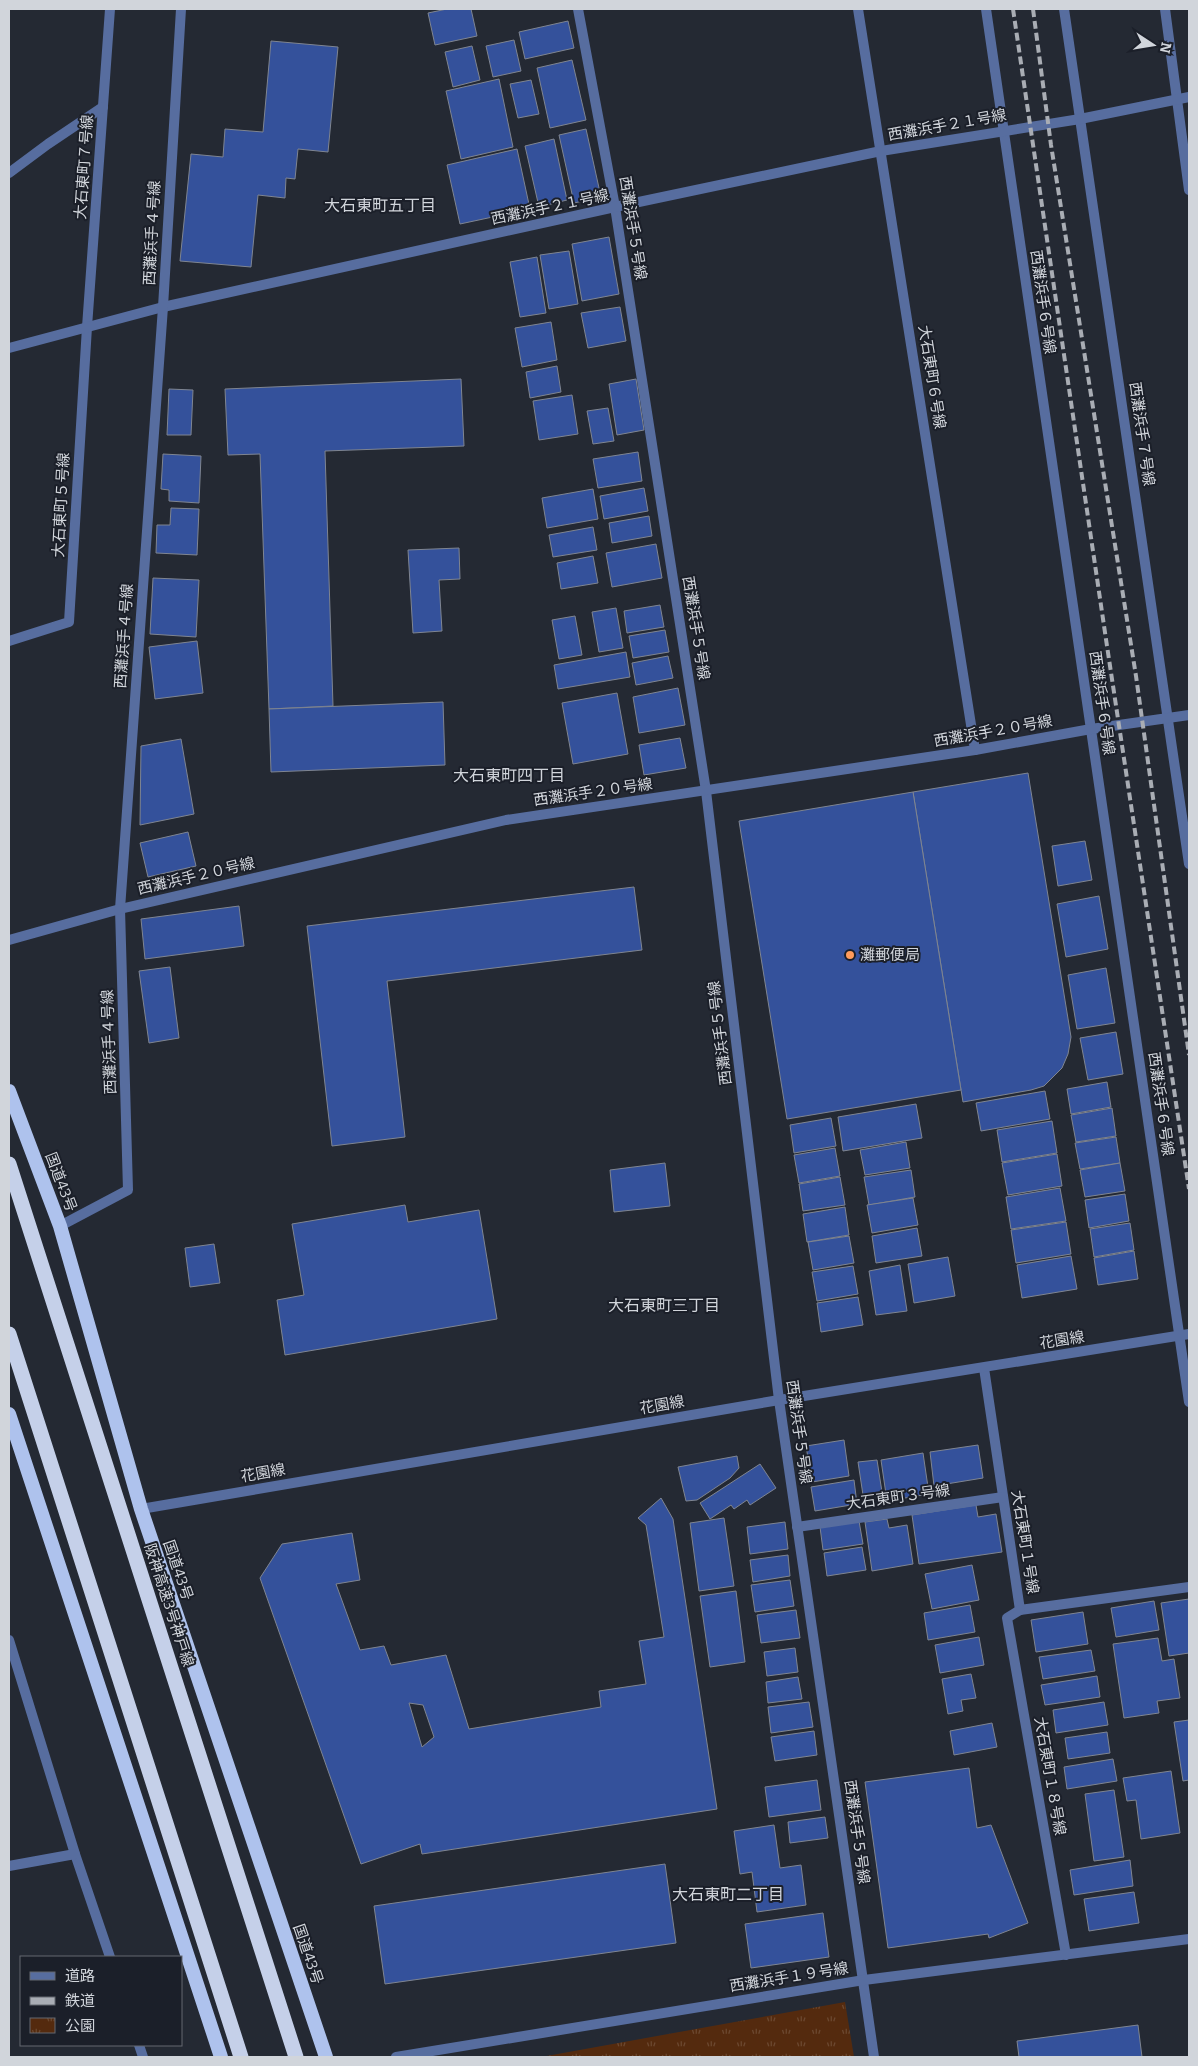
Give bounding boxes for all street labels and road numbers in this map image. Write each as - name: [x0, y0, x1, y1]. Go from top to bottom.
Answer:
- street label: 西灘浜手２１号線: [886, 106, 1008, 144]
- street label: 大石東町７号線: [71, 114, 97, 220]
- street label: 西灘浜手５号線: [616, 175, 650, 281]
- street label: 西灘浜手４号線: [140, 180, 164, 286]
- street label: 西灘浜手２１号線: [489, 186, 611, 228]
- street label: 西灘浜手６号線: [1027, 249, 1059, 355]
- street label: 大石東町６号線: [915, 324, 949, 430]
- street label: 西灘浜手７号線: [1126, 381, 1158, 487]
- street label: 大石東町５号線: [49, 452, 73, 558]
- street label: 西灘浜手５号線: [679, 575, 713, 681]
- street label: 西灘浜手４号線: [111, 583, 137, 689]
- street label: 西灘浜手６号線: [1086, 650, 1118, 756]
- street label: 西灘浜手２０号線: [932, 712, 1054, 750]
- street label: 西灘浜手２０号線: [532, 775, 654, 809]
- street label: 西灘浜手２０号線: [136, 854, 256, 898]
- street label: 西灘浜手５号線: [705, 980, 735, 1086]
- street label: 西灘浜手４号線: [98, 989, 120, 1095]
- street label: 西灘浜手６号線: [1145, 1051, 1177, 1157]
- street label: 国道43号: [41, 1150, 81, 1214]
- street label: 花園線: [1038, 1328, 1086, 1352]
- street label: 西灘浜手５号線: [783, 1379, 815, 1485]
- street label: 花園線: [638, 1392, 686, 1418]
- street label: 花園線: [239, 1460, 287, 1486]
- street label: 大石東町３号線: [845, 1481, 951, 1513]
- street label: 大石東町１号線: [1008, 1489, 1042, 1595]
- street label: 国道43号: [159, 1538, 197, 1602]
- street label: 阪神高速3号神戸線: [141, 1541, 197, 1669]
- street label: 大石東町１８号線: [1031, 1715, 1069, 1837]
- street label: 西灘浜手５号線: [841, 1779, 873, 1885]
- street label: 国道43号: [289, 1922, 327, 1986]
- street label: 西灘浜手１９号線: [728, 1959, 850, 1995]

